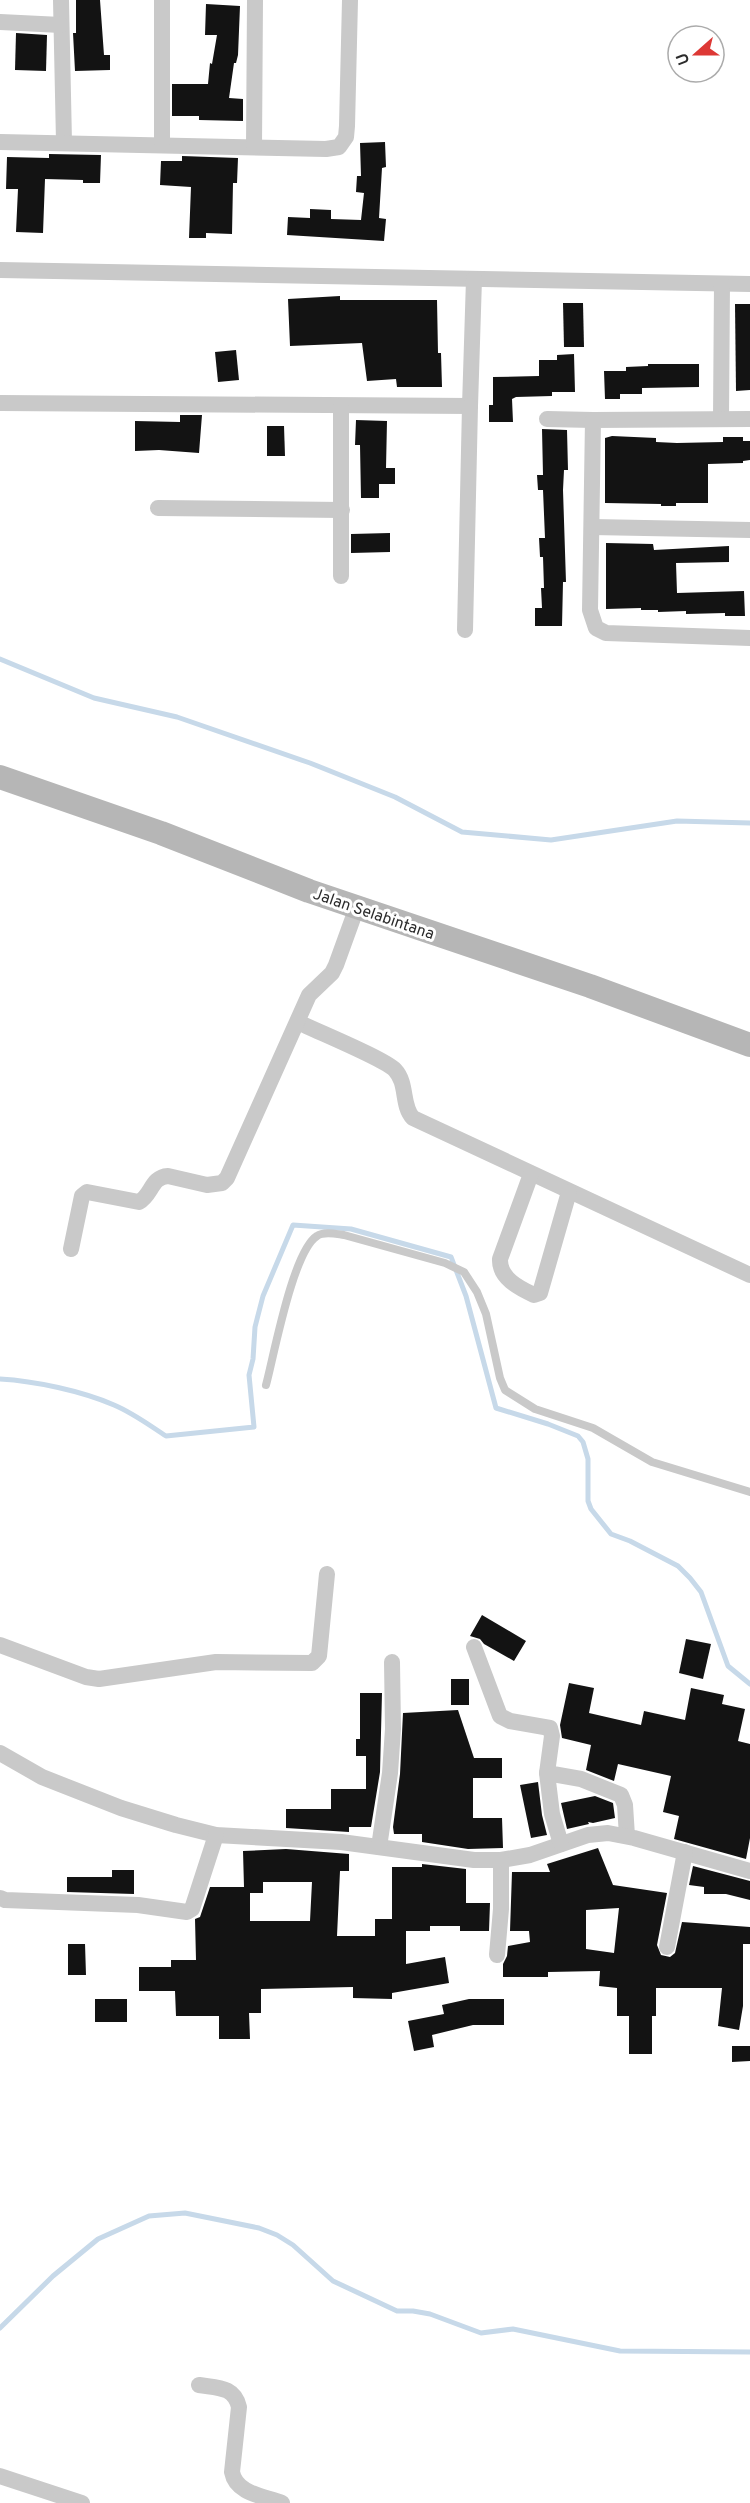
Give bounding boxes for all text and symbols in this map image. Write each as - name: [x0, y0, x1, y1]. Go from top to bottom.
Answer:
- north arrow: [666, 24, 726, 84]
- text: U: [672, 50, 695, 68]
- street label: Jalan Selabintana: [310, 885, 437, 945]

